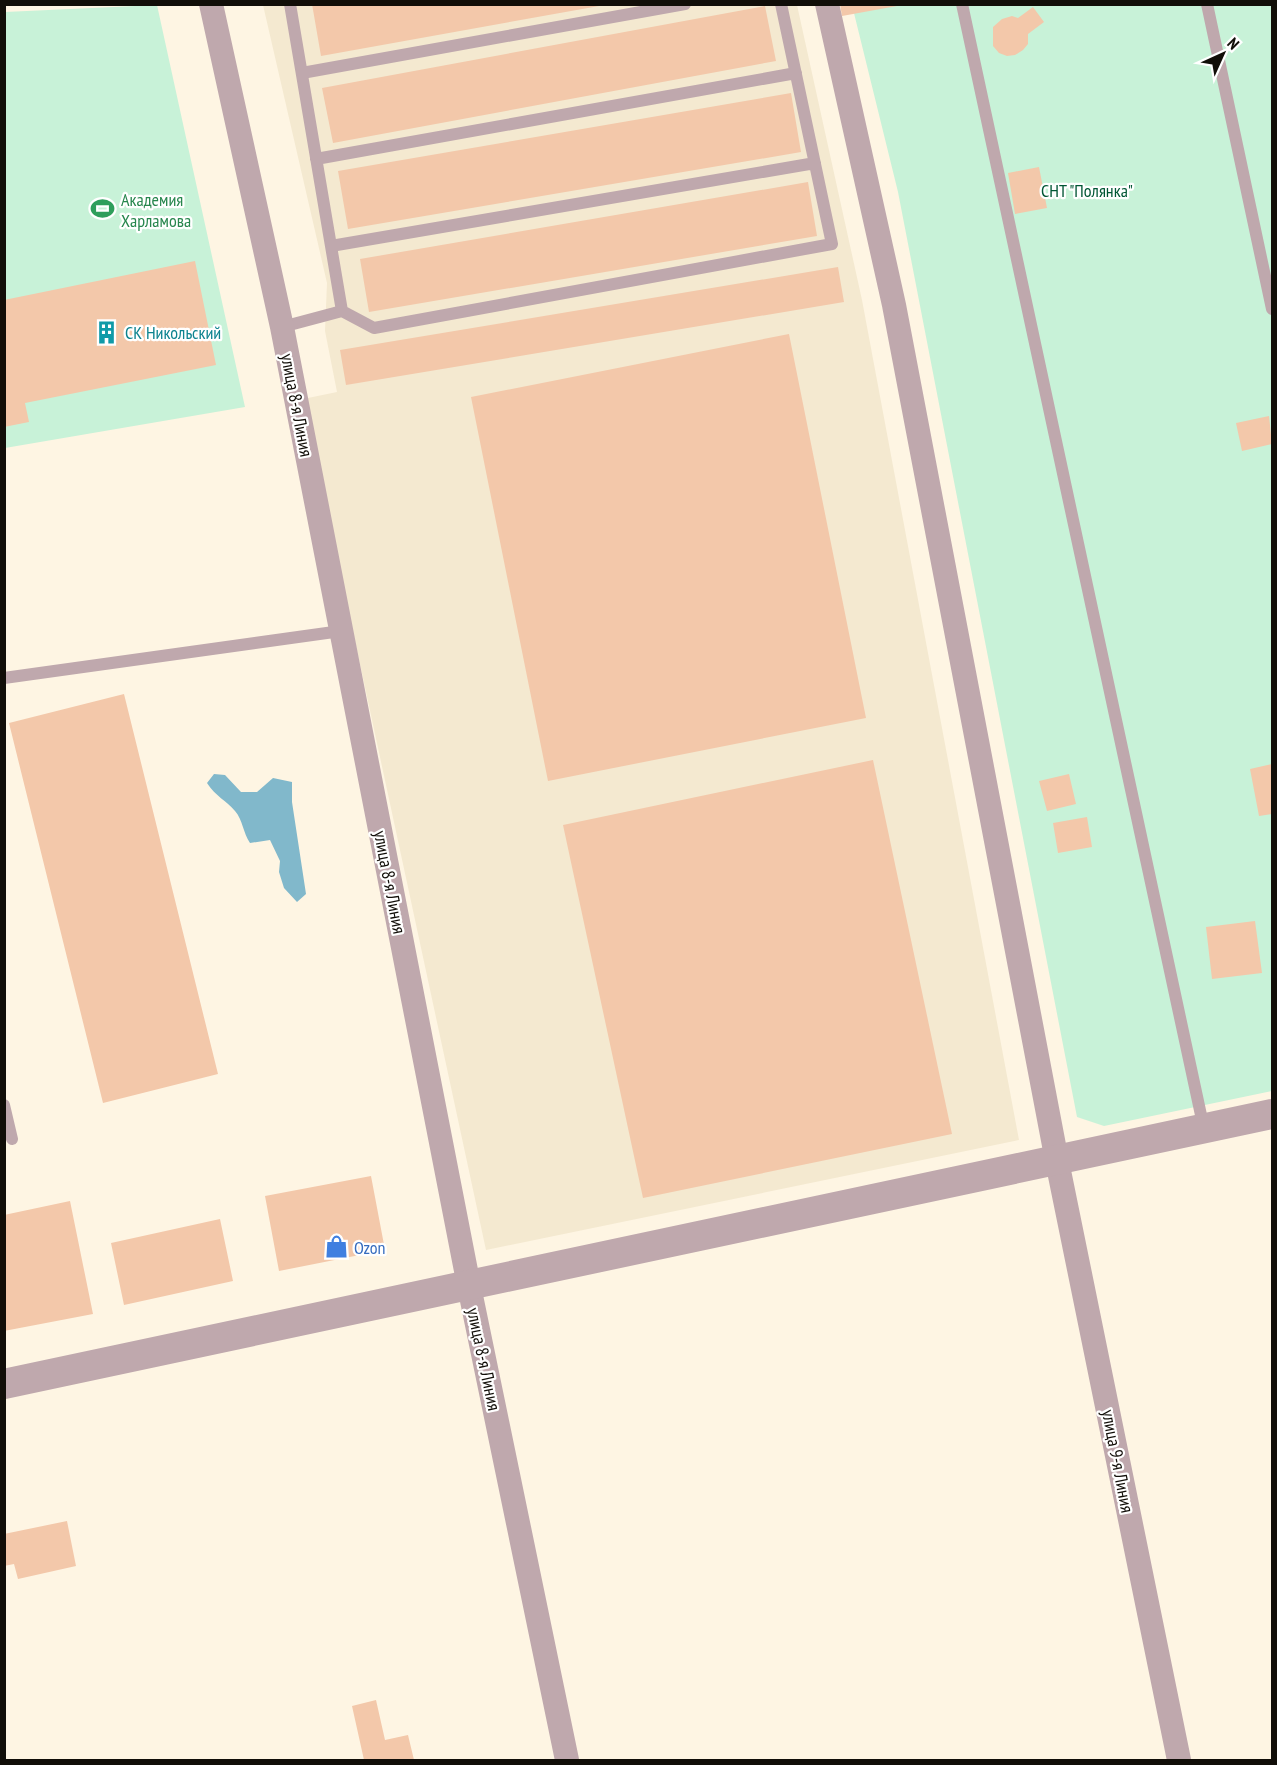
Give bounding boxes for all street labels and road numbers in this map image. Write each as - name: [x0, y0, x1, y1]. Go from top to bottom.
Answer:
- street label: улица 8-я Линия: [276, 352, 318, 458]
- street label: улица 8-я Линия: [369, 829, 411, 935]
- street label: улица 8-я Линия: [462, 1306, 506, 1413]
- street label: улица 9-я Линия: [1097, 1408, 1139, 1514]

